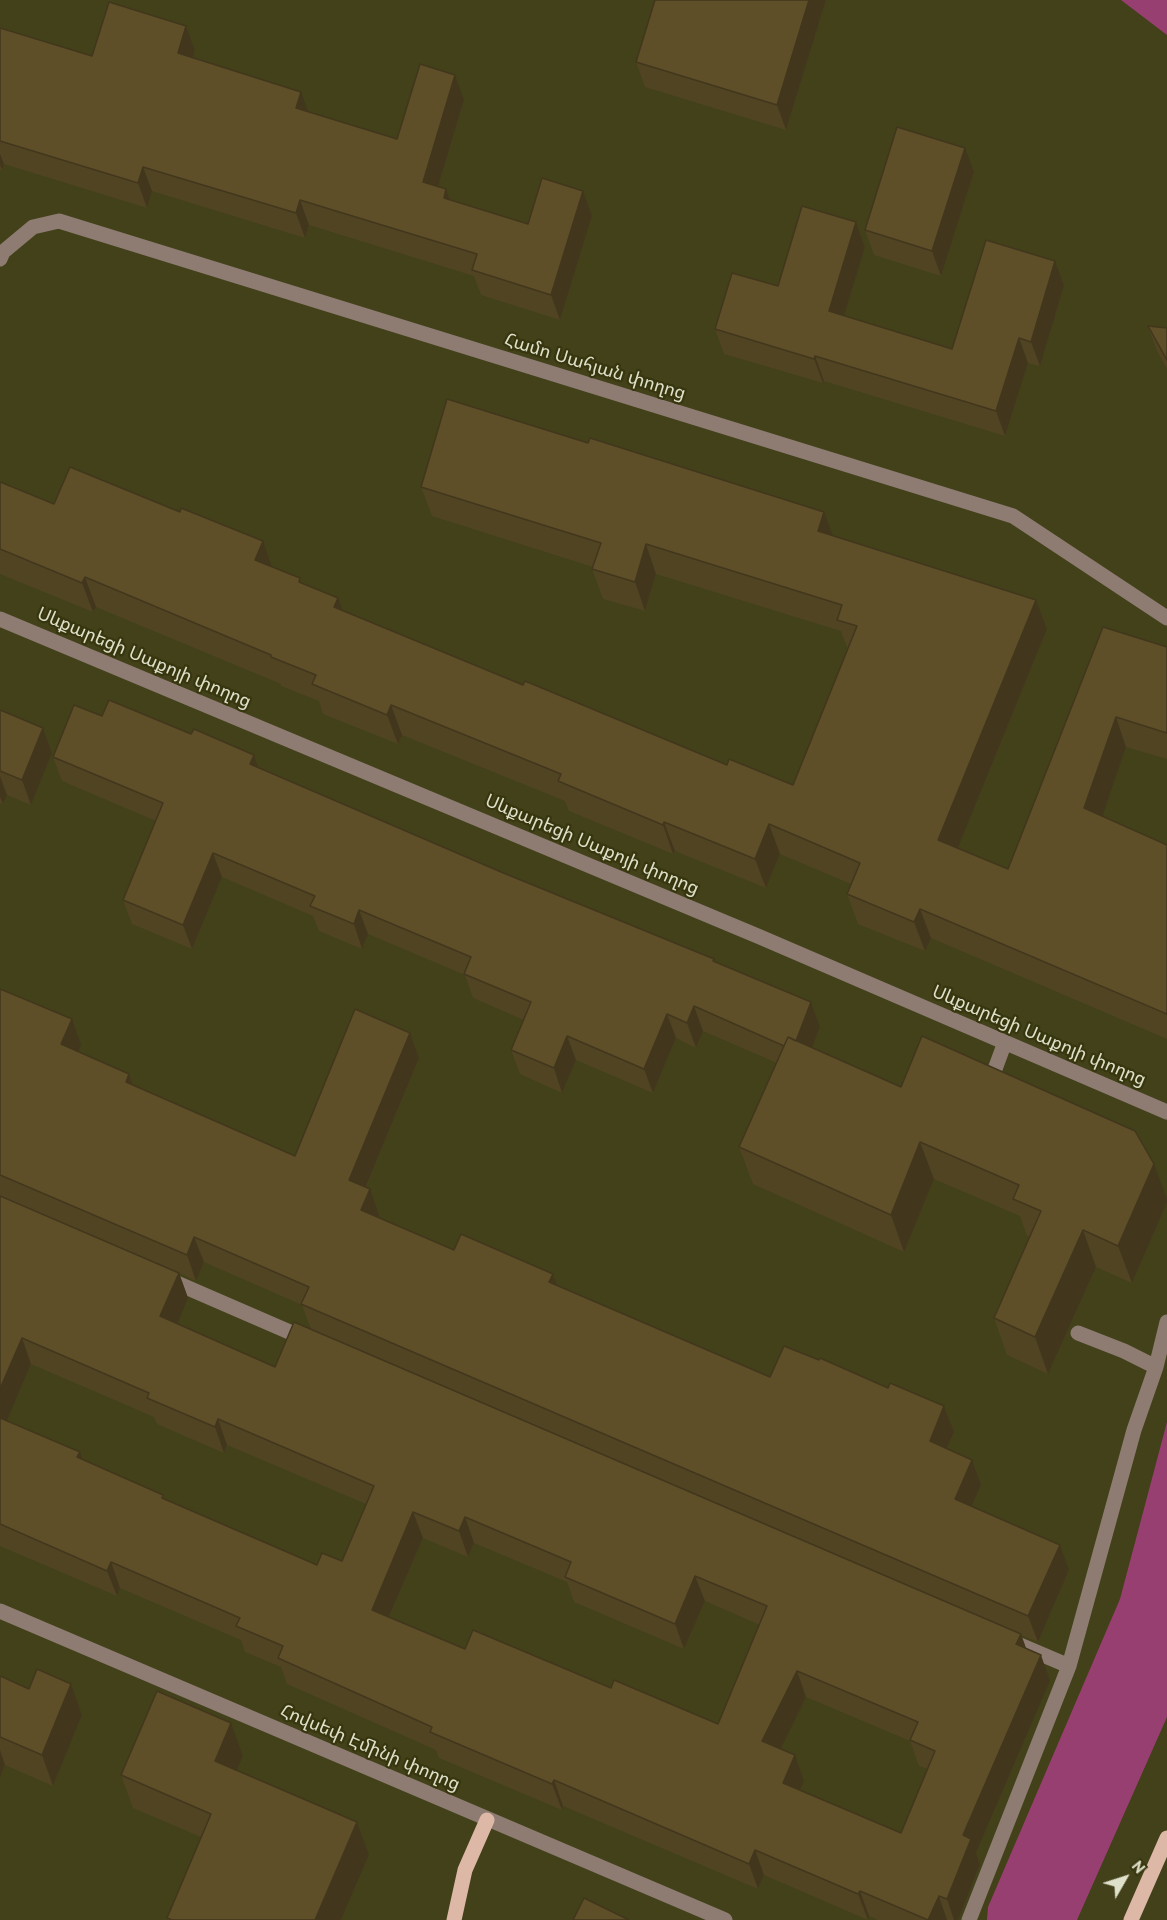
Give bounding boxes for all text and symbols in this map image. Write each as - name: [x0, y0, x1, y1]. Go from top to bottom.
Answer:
- street label: Համո Սահյան փողոց: [502, 329, 688, 405]
- street label: Սևքարեցի Սաքոյի փողոց: [34, 603, 254, 713]
- street label: Սևքարեցի Սաքոյի փողոց: [482, 790, 702, 900]
- street label: Սևքարեցի Սաքոյի փողոց: [929, 981, 1149, 1091]
- street label: Հովսեփ Էմինի փողոց: [277, 1700, 463, 1796]
- north arrow: [1095, 1848, 1155, 1908]
- text: N: [1128, 1856, 1150, 1877]

